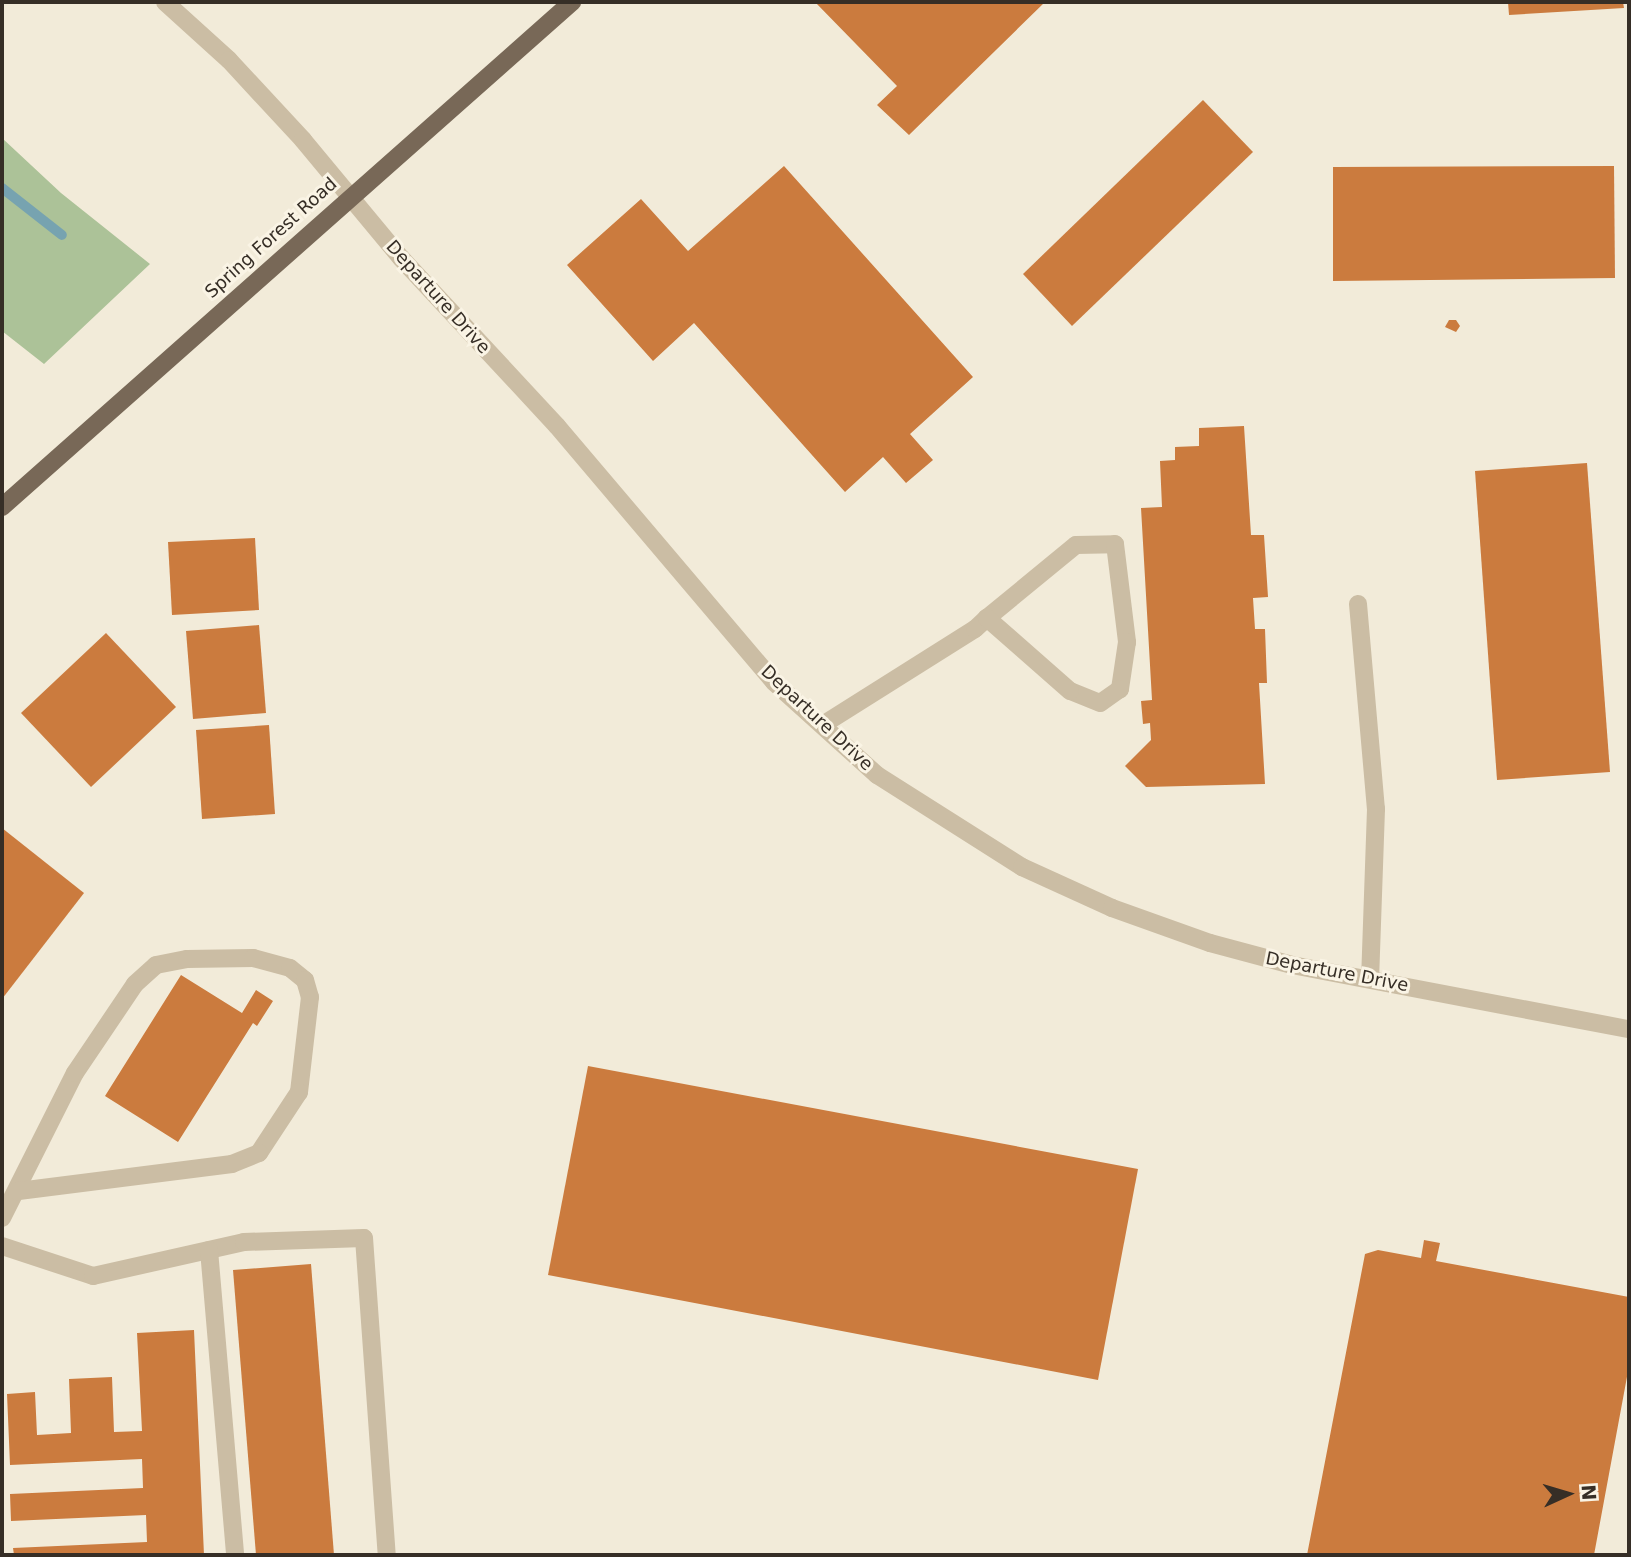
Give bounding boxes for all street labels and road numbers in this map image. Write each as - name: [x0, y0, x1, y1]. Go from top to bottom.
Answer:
- street label: Spring Forest Road: [201, 173, 341, 303]
- street label: Departure Drive: [381, 236, 495, 358]
- street label: Departure Drive: [757, 661, 877, 775]
- street label: Departure Drive: [1264, 948, 1410, 996]

